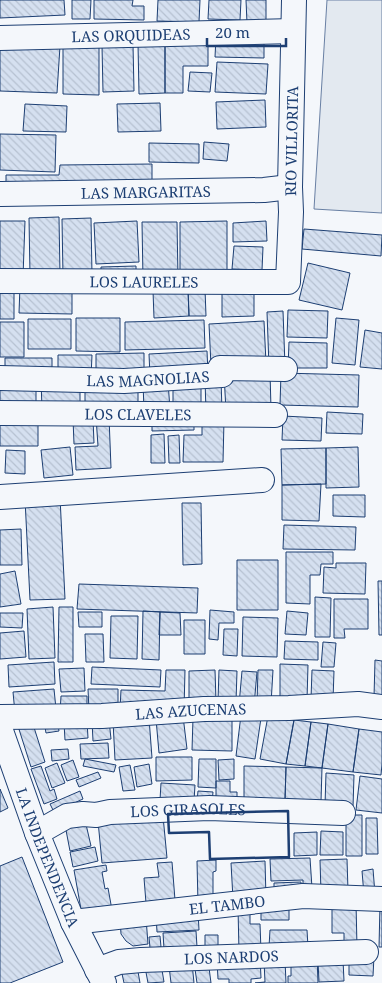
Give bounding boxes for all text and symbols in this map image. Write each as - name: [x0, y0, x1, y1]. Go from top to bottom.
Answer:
- scale bar: [207, 15, 286, 47]
- text: 20 m: [215, 22, 250, 42]
- street label: LAS ORQUIDEAS: [71, 23, 191, 46]
- street label: RIO VILLORITA: [280, 85, 302, 197]
- street label: LAS MARGARITAS: [81, 181, 211, 203]
- street label: LOS LAURELES: [89, 271, 199, 292]
- street label: LAS MAGNOLIAS: [86, 366, 210, 391]
- street label: LOS CLAVELES: [84, 404, 192, 424]
- street label: LAS AZUCENAS: [135, 699, 246, 724]
- street label: LA INDEPENDENCIA: [12, 785, 84, 930]
- street label: LOS GIRASOLES: [130, 798, 246, 821]
- street label: EL TAMBO: [188, 890, 266, 919]
- street label: LOS NARDOS: [184, 945, 279, 968]

